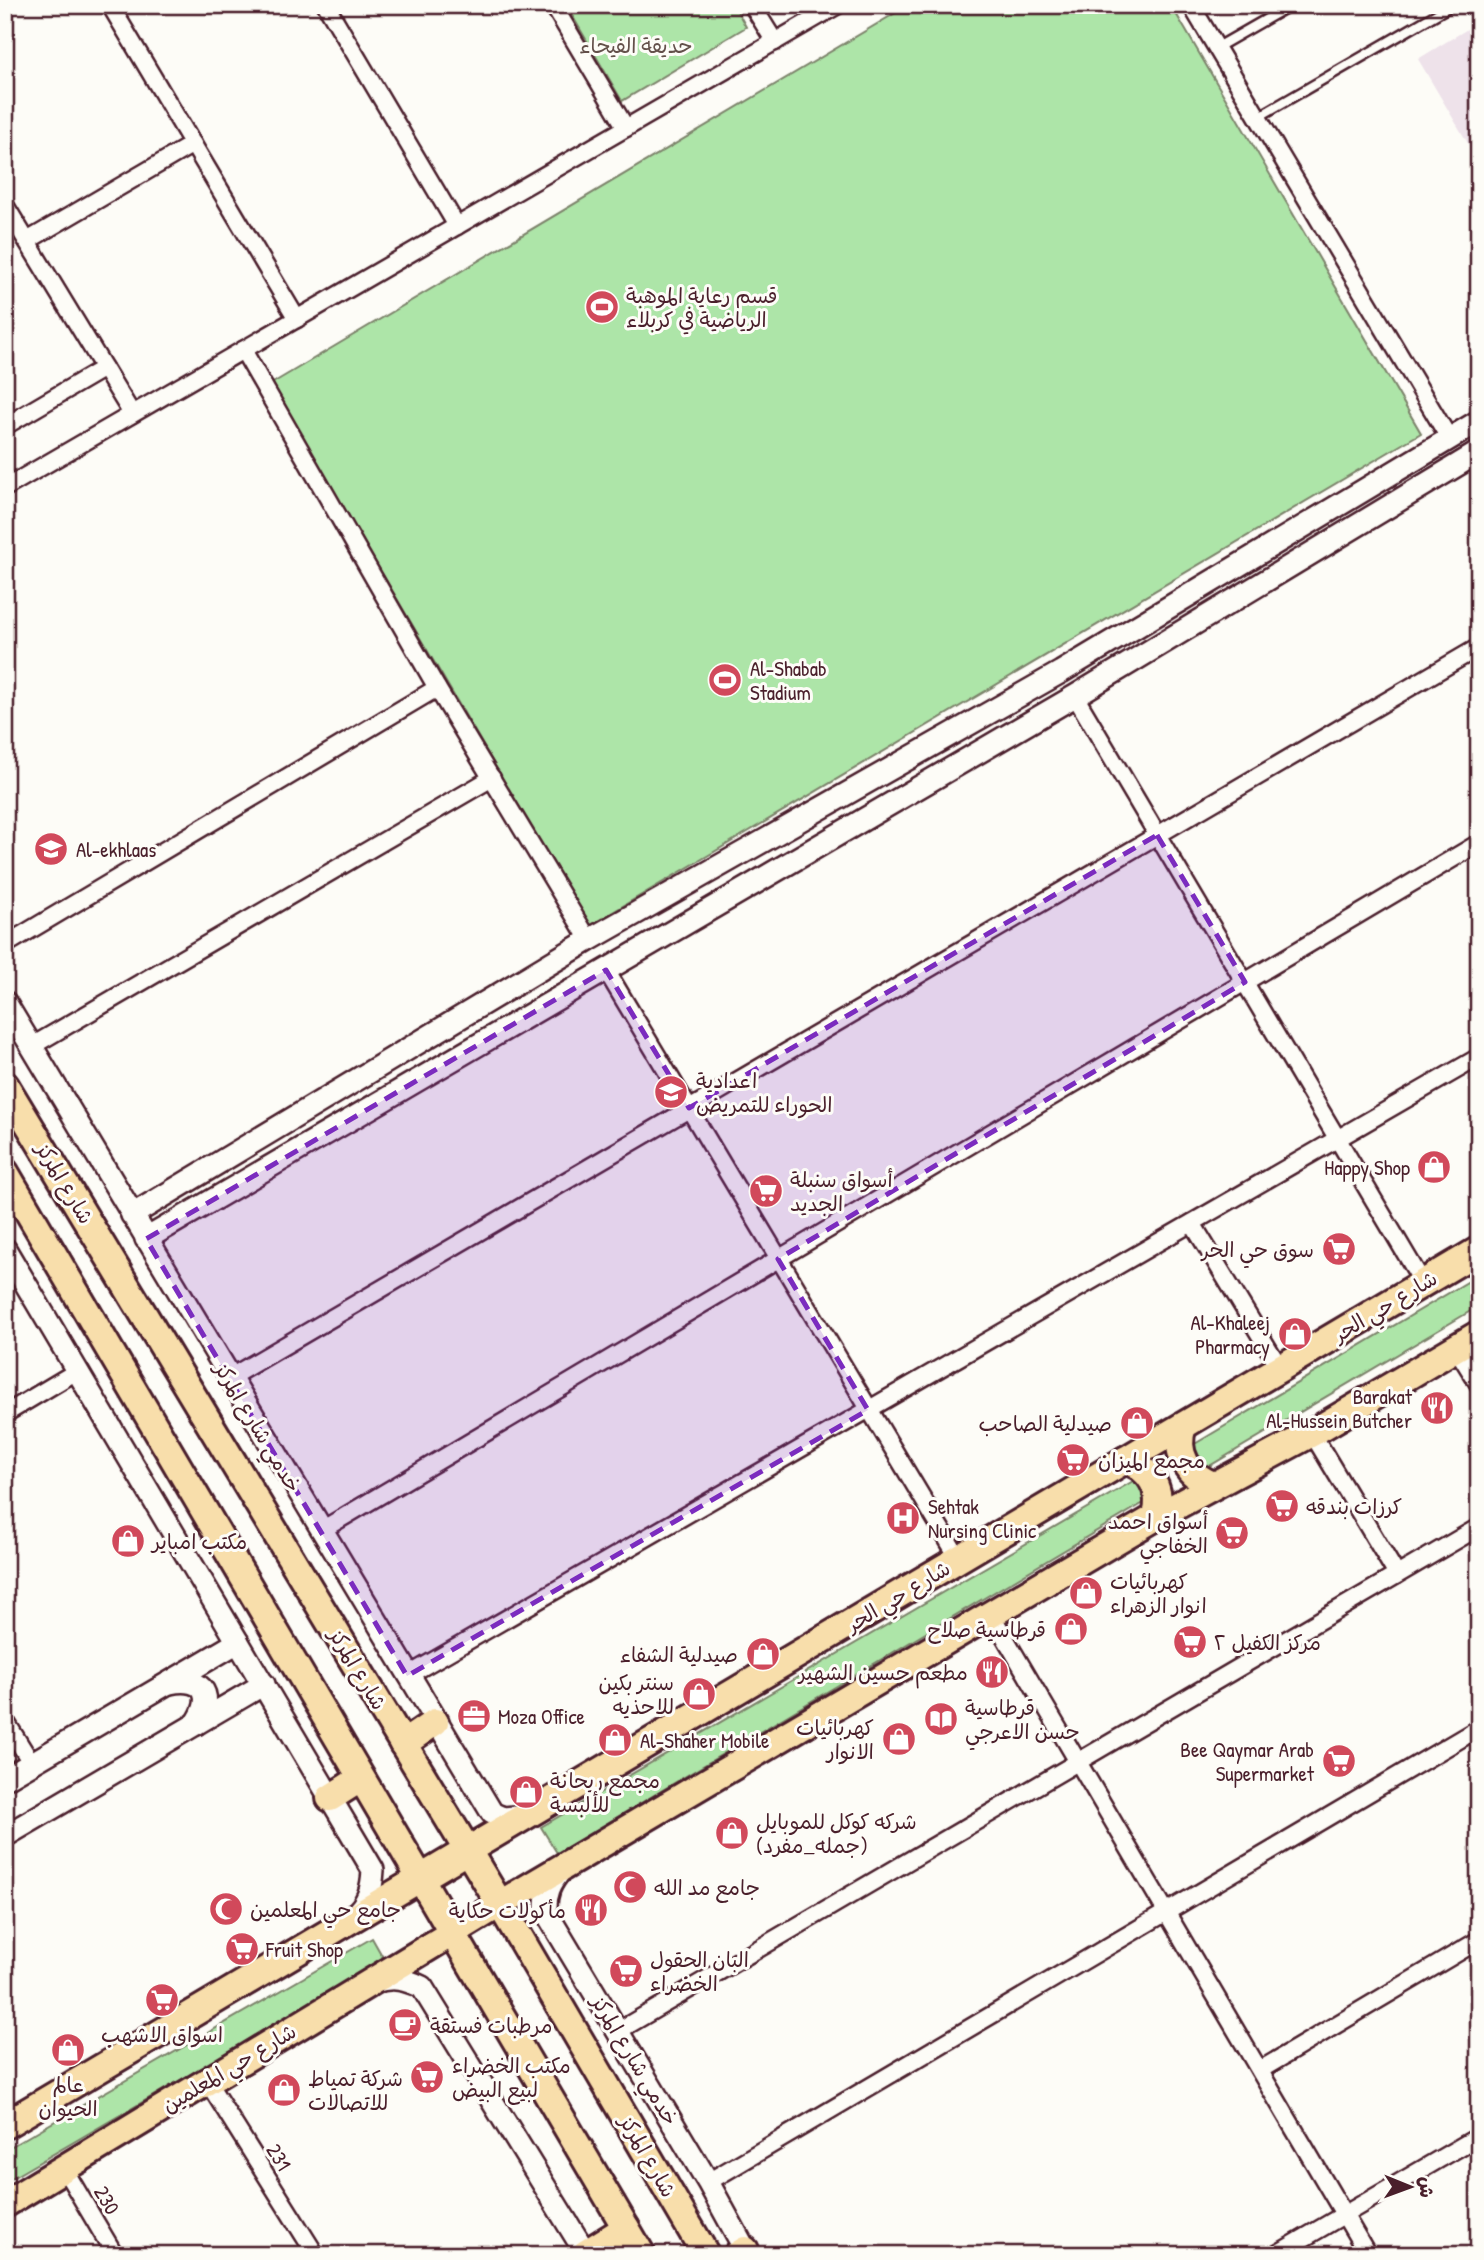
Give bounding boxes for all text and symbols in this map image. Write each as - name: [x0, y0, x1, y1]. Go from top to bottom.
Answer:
- park label: حديقة الفيحاء: [579, 31, 693, 60]
- place label: قسم رعاية الموهبة الرياضية في كربلاء: [626, 281, 777, 335]
- sports icon: قسم رعاية الموهبة الرياضية في كربلاء: [583, 288, 621, 326]
- place label: Al-Shabab Stadium: [750, 654, 827, 707]
- sports icon: Al-Shabab Stadium: [706, 661, 744, 699]
- school or university icon: Al-ekhlaas: [32, 830, 70, 868]
- place label: Al-ekhlaas: [76, 835, 156, 864]
- place label: اعدادية الحوراء للتمريض: [696, 1066, 832, 1119]
- school or university icon: اعدادية الحوراء للتمريض: [652, 1073, 690, 1111]
- street label: شارع المركز: [27, 1135, 101, 1230]
- shop icon: Happy Shop: [1415, 1148, 1453, 1186]
- place label: Happy Shop: [1324, 1153, 1410, 1182]
- place label: أسواق سنبلة الجديد: [790, 1165, 893, 1218]
- supermarket icon: أسواق سنبلة الجديد: [747, 1172, 785, 1210]
- supermarket icon: سوق حي الحر: [1320, 1230, 1358, 1268]
- place label: سوق حي الحر: [1200, 1235, 1314, 1269]
- street label: شارع حي الحر: [1326, 1264, 1445, 1354]
- place label: Al-Khaleej Pharmacy: [1190, 1308, 1270, 1361]
- shop icon: Al-Khaleej Pharmacy: [1276, 1315, 1314, 1353]
- street label: خدمي شارع المركز: [202, 1355, 308, 1500]
- place label: Barakat Al-Hussein Butcher: [1266, 1382, 1413, 1435]
- restaurant icon: Barakat Al-Hussein Butcher: [1418, 1389, 1456, 1427]
- shop icon: صيدلية الصاحب: [1118, 1404, 1156, 1442]
- place label: صيدلية الصاحب: [978, 1409, 1112, 1438]
- supermarket icon: مجمع الميزان: [1054, 1441, 1092, 1479]
- place label: مجمع الميزان: [1098, 1446, 1205, 1476]
- supermarket icon: كرزات بندقه: [1263, 1487, 1301, 1525]
- place label: Sehtak Nursing Clinic: [928, 1492, 1037, 1545]
- place label: كرزات بندقه: [1306, 1492, 1402, 1521]
- hospital icon: Sehtak Nursing Clinic: [884, 1499, 922, 1537]
- place label: أسواق احمد الخفاجي: [1108, 1507, 1208, 1565]
- supermarket icon: أسواق احمد الخفاجي: [1213, 1514, 1251, 1552]
- shop icon: مكتب امباير: [109, 1522, 147, 1560]
- place label: مكتب امباير: [150, 1527, 247, 1556]
- street label: شارع حي الحر: [839, 1554, 958, 1644]
- place label: كهربائيات انوار الزهراء: [1110, 1567, 1207, 1620]
- shop icon: كهربائيات انوار الزهراء: [1067, 1574, 1105, 1612]
- shop icon: قرطاسية صلاح: [1052, 1610, 1090, 1648]
- place label: قرطاسية صلاح: [927, 1615, 1046, 1644]
- street label: شارع المركز: [320, 1621, 394, 1716]
- supermarket icon: مركز الكفيل ٢: [1171, 1623, 1209, 1661]
- place label: مركز الكفيل ٢: [1214, 1628, 1321, 1657]
- shop icon: صيدلية الشفاء: [744, 1635, 782, 1673]
- place label: صيدلية الشفاء: [620, 1640, 738, 1669]
- restaurant icon: مطعم حسين الشهير: [973, 1653, 1011, 1691]
- place label: مطعم حسين الشهير: [797, 1658, 968, 1689]
- place label: سنتر بكين للاحذيه: [599, 1668, 674, 1721]
- shop icon: سنتر بكين للاحذيه: [680, 1675, 718, 1713]
- place label: قرطاسية حسن الاعرجي: [965, 1693, 1080, 1751]
- office icon: Moza Office: [455, 1697, 493, 1735]
- library icon: قرطاسية حسن الاعرجي: [922, 1700, 960, 1738]
- place label: Moza Office: [498, 1702, 585, 1731]
- place label: كهربائيات الانوار: [796, 1713, 874, 1766]
- shop icon: كهربائيات الانوار: [880, 1720, 918, 1758]
- shop icon: Al-Shaher Mobile: [596, 1721, 634, 1759]
- place label: Al-Shaher Mobile: [640, 1726, 769, 1755]
- place label: Bee Qaymar Arab Supermarket: [1180, 1735, 1315, 1788]
- supermarket icon: Bee Qaymar Arab Supermarket: [1320, 1742, 1358, 1780]
- place label: مجمع ريحانة للألبسة: [550, 1766, 660, 1819]
- shop icon: مجمع ريحانة للألبسة: [507, 1773, 545, 1811]
- place label: شركه كوكل للموبايل (جمله_مفرد): [756, 1807, 917, 1860]
- shop icon: شركه كوكل للموبايل (جمله_مفرد): [713, 1814, 751, 1852]
- mosque icon: جامع مد الله: [611, 1868, 649, 1906]
- place label: جامع مد الله: [654, 1873, 760, 1903]
- mosque icon: جامع حي المعلمين: [207, 1890, 245, 1928]
- restaurant icon: مأكولات حكاية: [572, 1891, 610, 1929]
- place label: جامع حي المعلمين: [250, 1895, 401, 1929]
- place label: مأكولات حكاية: [449, 1896, 566, 1925]
- supermarket icon: Fruit Shop: [223, 1930, 261, 1968]
- place label: Fruit Shop: [265, 1935, 343, 1964]
- place label: البان الحقول الخضراء: [650, 1945, 749, 1998]
- supermarket icon: البان الحقول الخضراء: [607, 1952, 645, 1990]
- supermarket icon: اسواق الاشهب: [143, 1981, 181, 2019]
- street label: خدمي شارع المركز: [579, 1988, 685, 2133]
- cafe icon: مرطبات فستقة: [386, 2006, 424, 2044]
- place label: مرطبات فستقة: [430, 2011, 553, 2040]
- street label: شارع حي المعلمين: [156, 2016, 304, 2124]
- place label: اسواق الاشهب: [101, 2020, 223, 2049]
- shop icon: عالم الحيوان: [49, 2031, 87, 2069]
- place label: مكتب الخضراء لبيع البيض: [452, 2051, 571, 2105]
- supermarket icon: مكتب الخضراء لبيع البيض: [408, 2058, 446, 2096]
- place label: شركة تمياط للاتصالات: [308, 2064, 403, 2117]
- place label: عالم الحيوان: [38, 2070, 98, 2123]
- shop icon: شركة تمياط للاتصالات: [265, 2071, 303, 2109]
- street label: شارع المركز: [611, 2108, 683, 2203]
- street label: 231: [260, 2138, 298, 2176]
- north arrow: [1376, 2152, 1446, 2222]
- text: ش: [1414, 2177, 1440, 2198]
- street label: 230: [87, 2180, 127, 2220]

